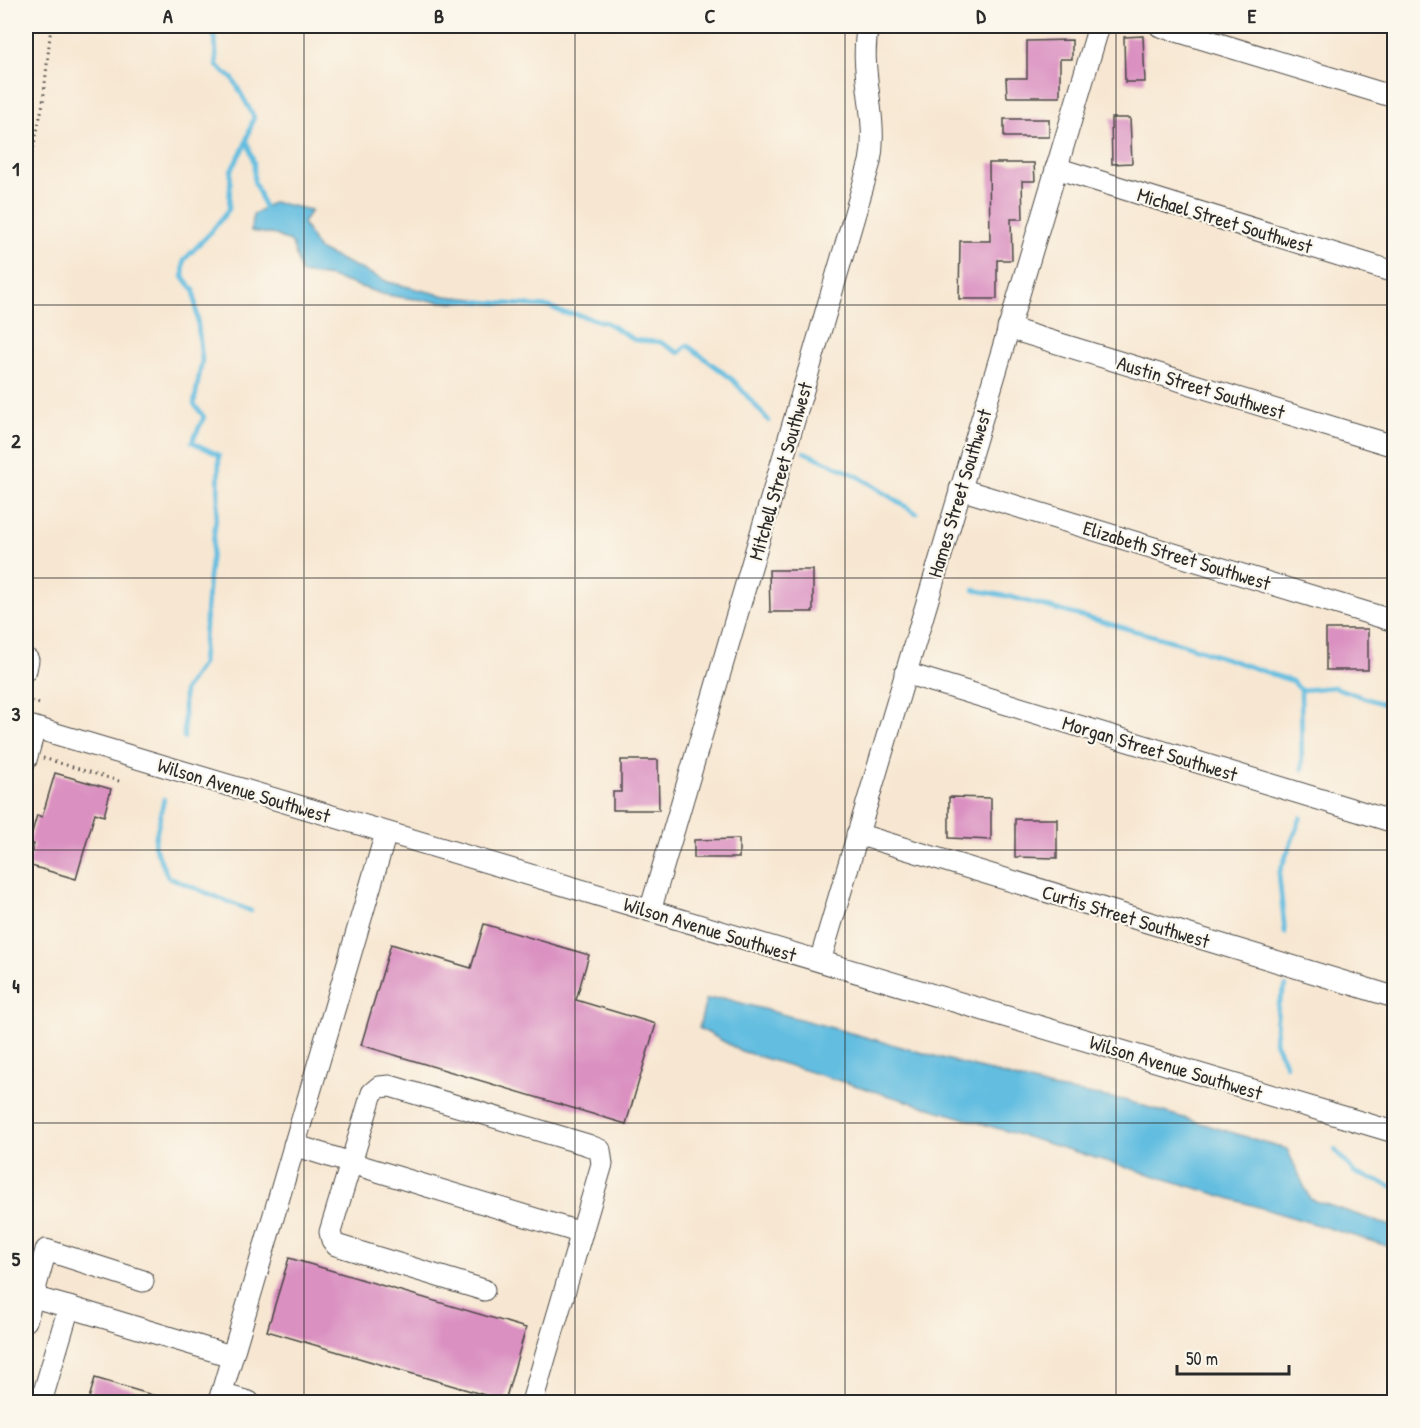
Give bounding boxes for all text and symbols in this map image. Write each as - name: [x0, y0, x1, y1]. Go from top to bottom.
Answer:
- text: A: [163, 2, 173, 29]
- text: B: [434, 2, 444, 29]
- text: C: [705, 2, 716, 29]
- text: D: [976, 2, 986, 29]
- text: E: [1248, 2, 1257, 29]
- text: 1: [12, 155, 20, 182]
- street label: Michael Street Southwest: [1134, 181, 1317, 260]
- street label: Austin Street Southwest: [1114, 349, 1289, 426]
- street label: Mitchell Street Southwest: [742, 378, 819, 563]
- street label: Hames Street Southwest: [921, 405, 998, 580]
- text: 2: [11, 427, 21, 454]
- street label: Elizabeth Street Southwest: [1080, 514, 1275, 597]
- text: 3: [12, 700, 21, 727]
- street label: Morgan Street Southwest: [1059, 709, 1242, 788]
- street label: Wilson Avenue Southwest: [154, 751, 335, 829]
- street label: Curtis Street Southwest: [1039, 878, 1214, 955]
- street label: Wilson Avenue Southwest: [620, 890, 801, 968]
- text: 4: [12, 972, 20, 999]
- street label: Wilson Avenue Southwest: [1086, 1028, 1267, 1106]
- text: 5: [12, 1245, 21, 1272]
- scale bar: [1177, 1338, 1290, 1376]
- text: 50 m: [1186, 1346, 1218, 1371]

